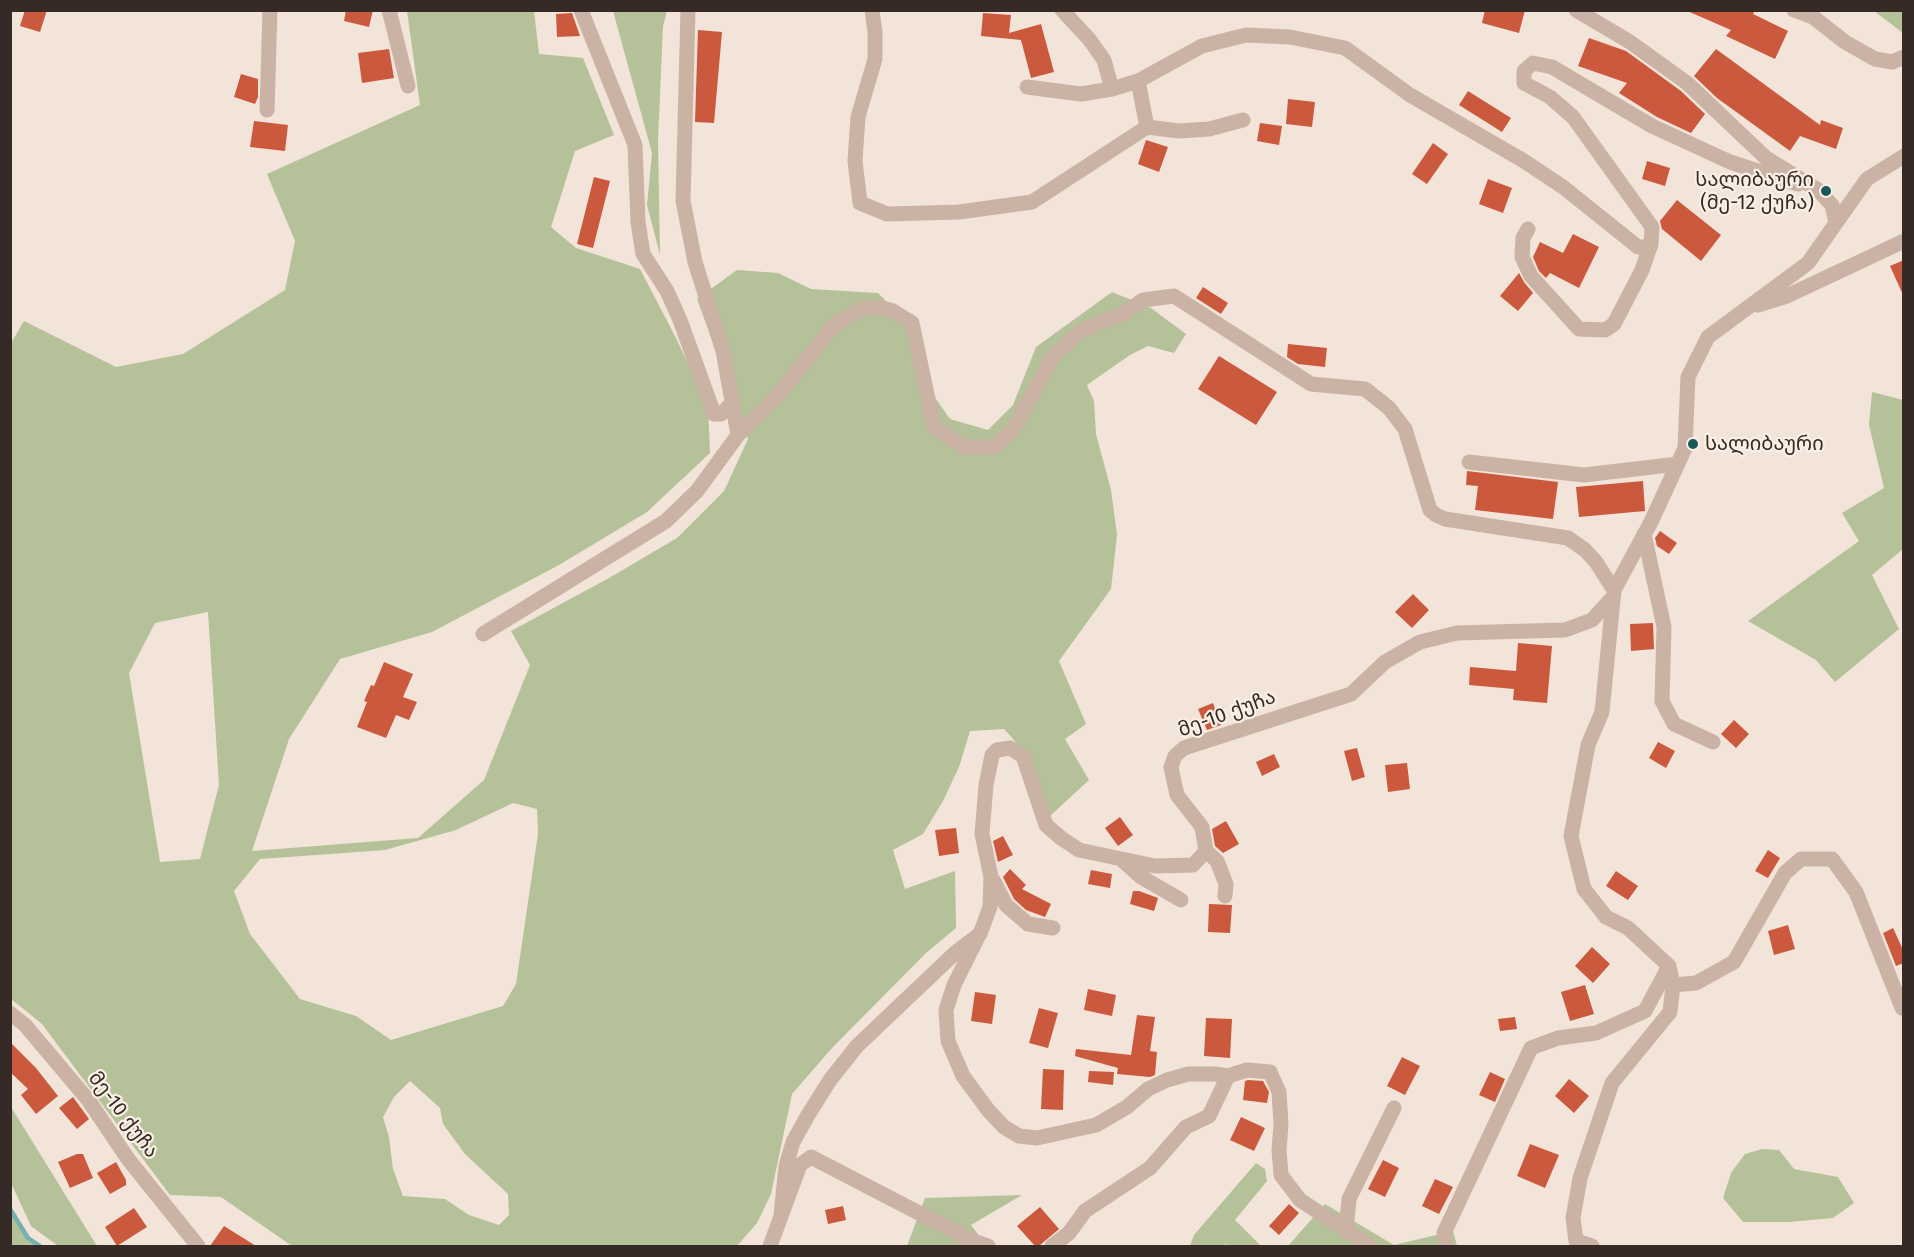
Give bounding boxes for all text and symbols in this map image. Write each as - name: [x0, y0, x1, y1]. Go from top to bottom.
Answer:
- place label: სალიბაური (მე-12 ქუჩა): [1695, 168, 1814, 215]
- marker: სალიბაური (მე-12 ქუჩა): [1819, 184, 1833, 198]
- place label: სალიბაური: [1705, 432, 1824, 456]
- marker: სალიბაური: [1686, 437, 1700, 451]
- street label: მე-10 ქუჩა: [1175, 685, 1279, 743]
- street label: მე-10 ქუჩა: [83, 1067, 163, 1163]

